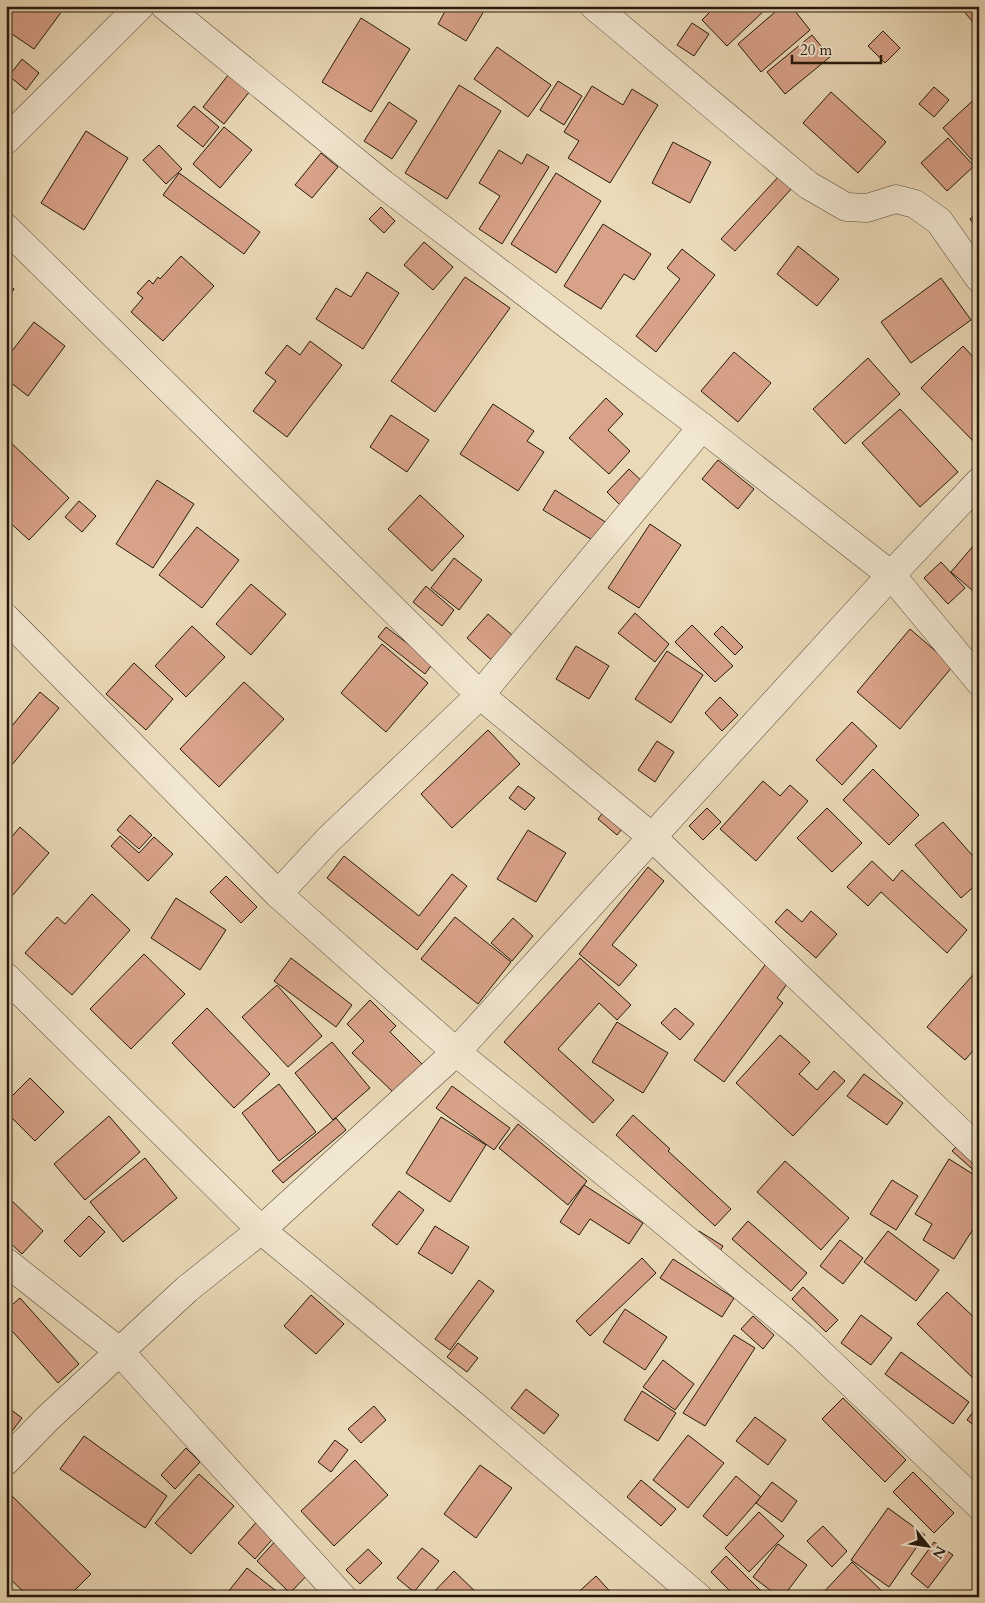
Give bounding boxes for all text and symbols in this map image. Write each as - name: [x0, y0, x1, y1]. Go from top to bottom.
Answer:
- scale bar: [792, 32, 881, 64]
- text: 20 m: [800, 40, 832, 60]
- north arrow: [902, 1520, 952, 1570]
- text: N: [928, 1542, 950, 1562]

